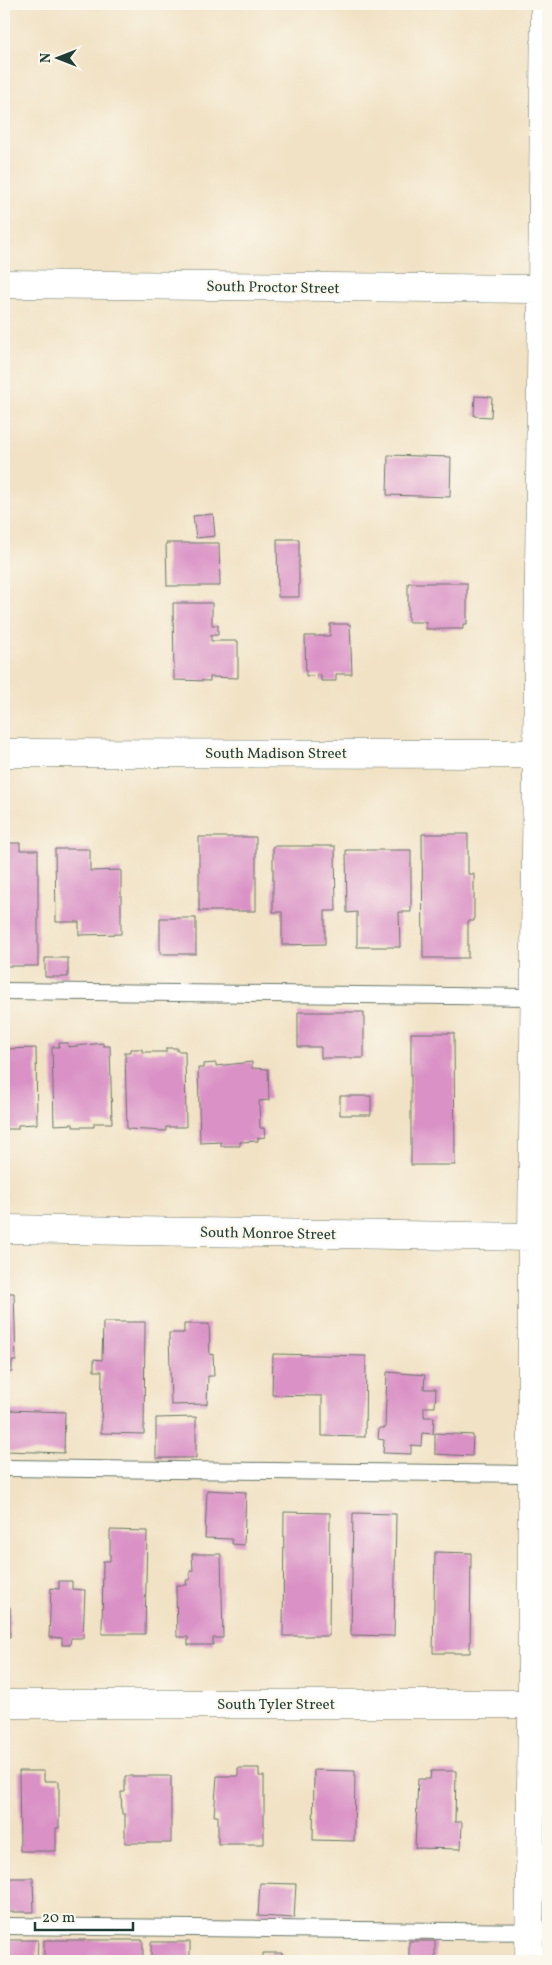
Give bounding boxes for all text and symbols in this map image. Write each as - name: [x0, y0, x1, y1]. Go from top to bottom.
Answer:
- north arrow: [32, 32, 82, 82]
- text: N: [37, 53, 56, 63]
- street label: South Proctor Street: [206, 277, 340, 300]
- street label: South Madison Street: [205, 744, 347, 765]
- street label: South Monroe Street: [200, 1223, 336, 1246]
- street label: South Tyler Street: [217, 1695, 335, 1716]
- scale bar: [35, 1900, 132, 1932]
- text: 20 m: [42, 1908, 75, 1929]

